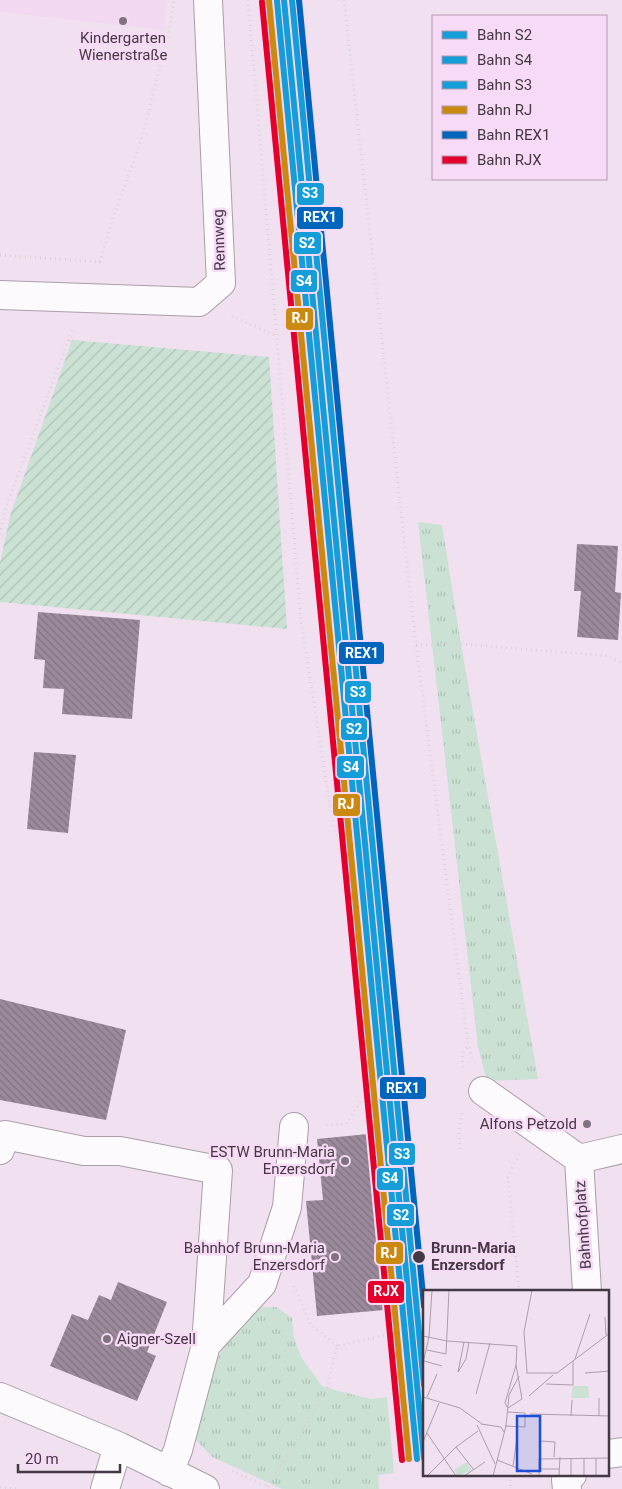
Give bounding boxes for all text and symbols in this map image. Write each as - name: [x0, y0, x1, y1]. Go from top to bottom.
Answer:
- marker: Kindergarten Wienerstraße: [117, 15, 129, 27]
- legend: [432, 15, 607, 180]
- text: Bahn S2: [477, 26, 532, 44]
- place label: Kindergarten Wienerstraße: [79, 29, 167, 64]
- text: Bahn S4: [477, 51, 533, 69]
- text: Bahn S3: [477, 76, 532, 94]
- text: Bahn RJ: [477, 101, 532, 119]
- text: Bahn REX1: [477, 126, 550, 144]
- text: Bahn RJX: [477, 151, 542, 169]
- line badge: S3: [296, 182, 325, 206]
- text: S3: [302, 185, 318, 201]
- line badge: REX1: [296, 206, 344, 230]
- street label: Rennweg: [209, 209, 229, 271]
- text: REX1: [303, 209, 337, 225]
- line badge: S2: [293, 231, 322, 255]
- text: S2: [299, 235, 315, 251]
- line badge: S4: [290, 269, 318, 293]
- text: S4: [296, 273, 312, 289]
- line badge: RJ: [285, 307, 314, 331]
- text: RJ: [292, 310, 308, 326]
- line badge: REX1: [338, 641, 385, 665]
- text: REX1: [345, 645, 379, 661]
- line badge: S3: [344, 680, 372, 704]
- text: S3: [350, 684, 366, 700]
- line badge: S2: [340, 717, 368, 741]
- text: S2: [346, 721, 362, 737]
- line badge: S4: [336, 755, 365, 779]
- text: S4: [343, 759, 359, 775]
- line badge: RJ: [332, 793, 361, 817]
- text: RJ: [338, 796, 354, 812]
- line badge: REX1: [379, 1076, 427, 1100]
- text: REX1: [386, 1080, 420, 1096]
- place label: Alfons Petzold: [480, 1115, 577, 1133]
- marker: Alfons Petzold: [581, 1118, 593, 1130]
- line badge: S3: [388, 1142, 416, 1166]
- place label: ESTW Brunn-Maria Enzersdorf: [210, 1143, 336, 1178]
- text: S3: [394, 1146, 410, 1162]
- marker: ESTW Brunn-Maria Enzersdorf: [339, 1155, 351, 1167]
- line badge: S4: [376, 1167, 404, 1191]
- text: S4: [382, 1170, 398, 1186]
- street label: Bahnhofplatz: [571, 1180, 595, 1270]
- line badge: S2: [386, 1203, 415, 1227]
- text: S2: [393, 1207, 409, 1223]
- place label: Bahnhof Brunn-Maria Enzersdorf: [184, 1239, 326, 1274]
- place label: Brunn-Maria Enzersdorf: [431, 1239, 516, 1274]
- line badge: RJ: [375, 1241, 404, 1265]
- text: RJ: [381, 1245, 397, 1261]
- marker: Brunn-Maria Enzersdorf: [411, 1249, 427, 1265]
- marker: Bahnhof Brunn-Maria Enzersdorf: [329, 1251, 341, 1263]
- line badge: RJX: [367, 1280, 405, 1304]
- text: RJX: [373, 1283, 399, 1299]
- inset map: [423, 1290, 610, 1476]
- place label: Aigner-Szell: [117, 1330, 196, 1348]
- marker: Aigner-Szell: [101, 1333, 113, 1345]
- scale bar: [18, 1442, 120, 1474]
- text: 20 m: [25, 1450, 59, 1468]

